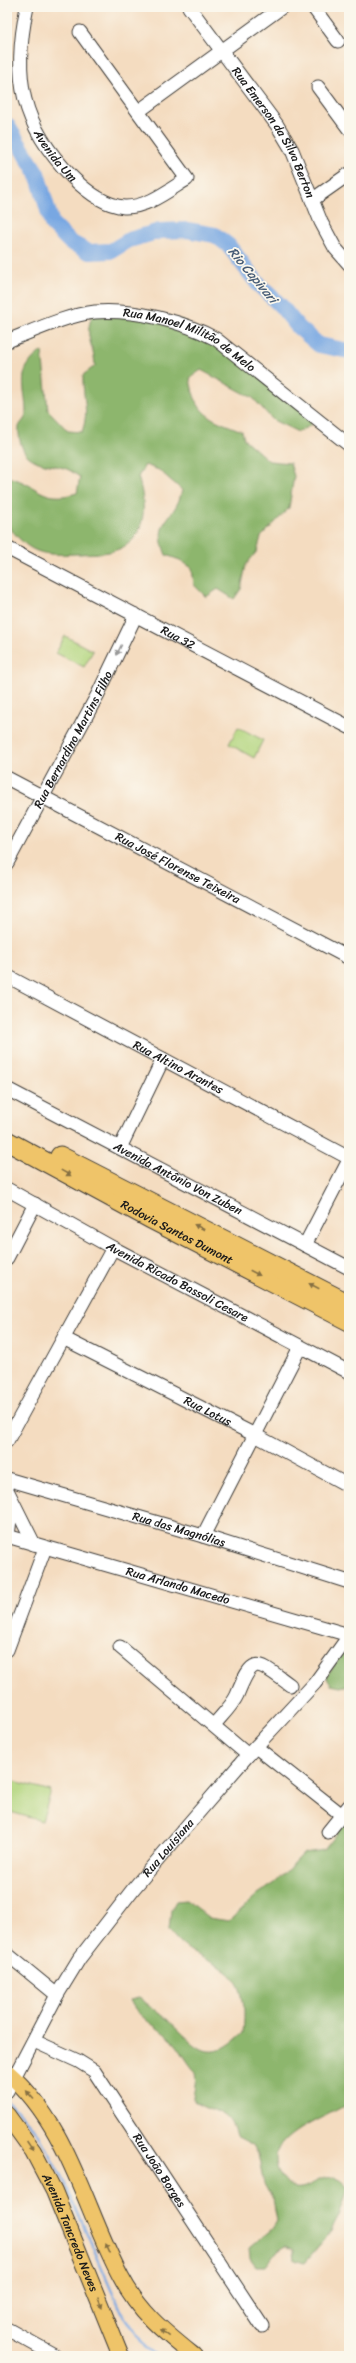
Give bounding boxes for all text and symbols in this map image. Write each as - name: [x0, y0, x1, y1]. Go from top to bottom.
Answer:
- street label: Rua Emerson da Silva Berton: [226, 62, 321, 202]
- street label: Avenida Um: [27, 125, 83, 188]
- water label: Rio Capivari: [222, 242, 285, 310]
- street label: Rua Manoel Militão de Melo: [122, 301, 261, 378]
- street label: Rua 32: [157, 619, 199, 656]
- one-way arrow: [116, 645, 122, 656]
- street label: Rua Bernardino Martins Filho: [27, 667, 119, 812]
- street label: Rua José Florense Teixeira: [111, 826, 245, 910]
- street label: Rua Altino Arantes: [129, 1034, 228, 1101]
- street label: Avenida Antônio Von Zuben: [109, 1135, 247, 1222]
- one-way arrow: [60, 1170, 72, 1177]
- street label: Rodovia Santos Dumont: [117, 1194, 237, 1271]
- one-way arrow: [193, 1224, 204, 1230]
- street label: Avenida Ricado Bassoli Cesare: [101, 1235, 253, 1328]
- one-way arrow: [250, 1269, 261, 1276]
- one-way arrow: [309, 1283, 320, 1290]
- street label: Rua Lotus: [180, 1390, 236, 1433]
- street label: Rua das Magnólias: [130, 1505, 228, 1553]
- street label: Rua Arlando Macedo: [123, 1560, 233, 1611]
- street label: Rua Louisiana: [137, 1813, 200, 1882]
- one-way arrow: [25, 2090, 35, 2100]
- street label: Rua João Borges: [127, 2129, 192, 2212]
- one-way arrow: [26, 2141, 34, 2151]
- street label: Avenida Tancredo Neves: [35, 2168, 105, 2295]
- one-way arrow: [104, 2241, 110, 2253]
- one-way arrow: [97, 2298, 103, 2309]
- one-way arrow: [159, 2329, 170, 2338]

